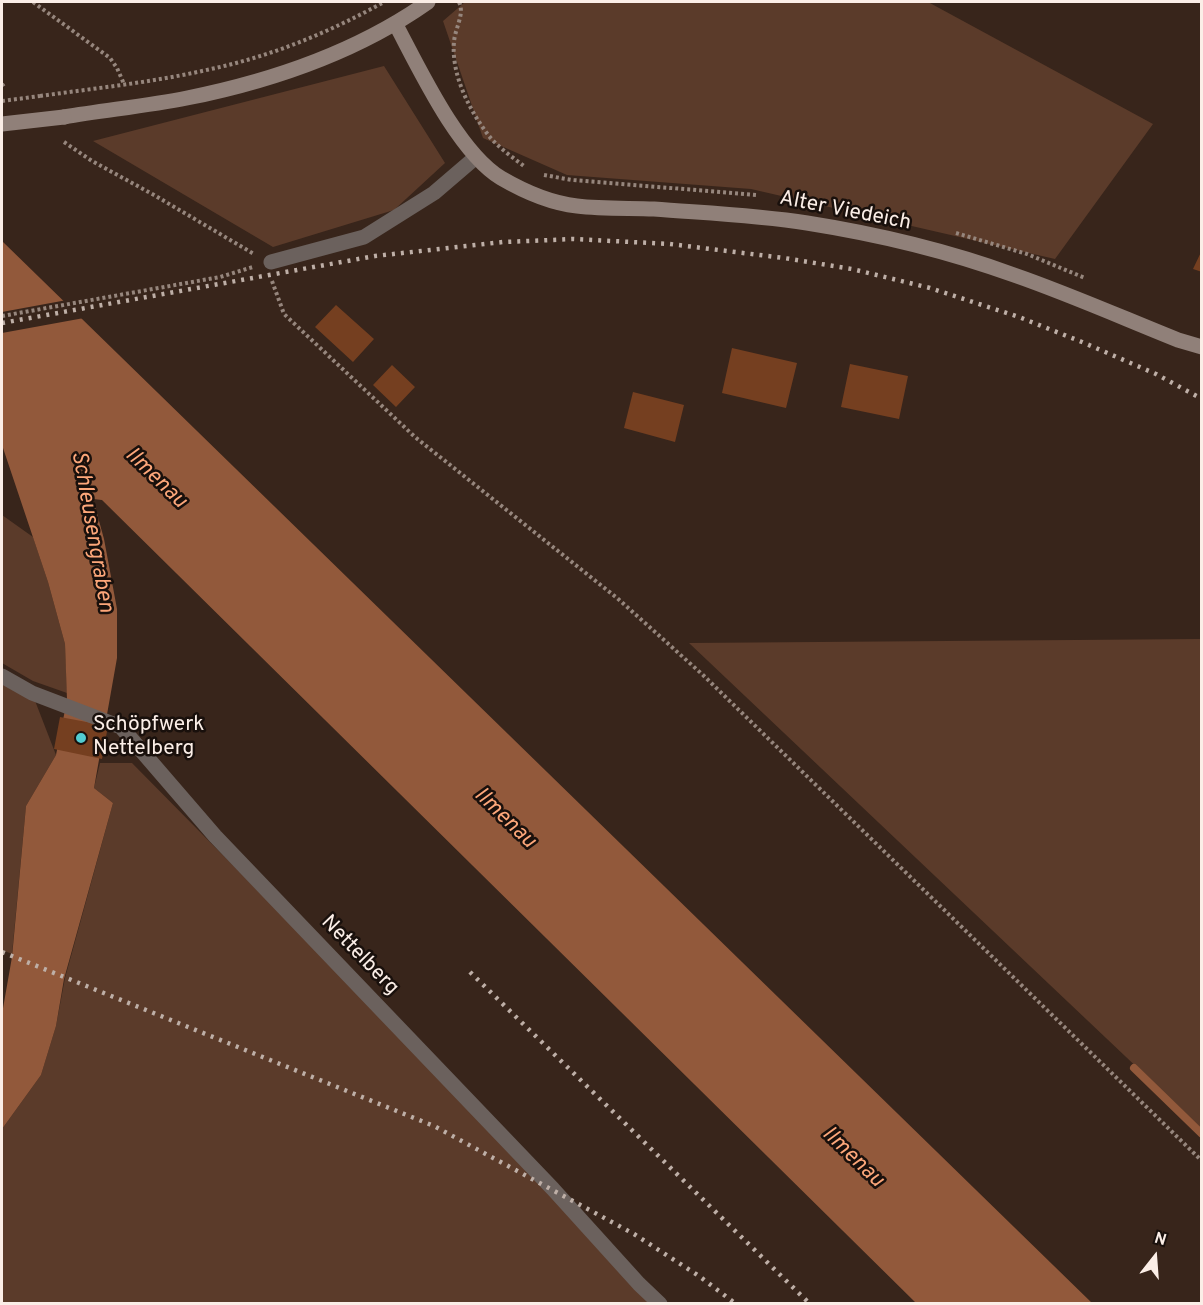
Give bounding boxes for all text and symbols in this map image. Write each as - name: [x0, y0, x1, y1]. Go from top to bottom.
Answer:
- street label: Alter Viedeich: [777, 187, 913, 237]
- water label: Ilmenau: [118, 443, 192, 515]
- water label: Schleusengraben: [64, 449, 118, 615]
- place label: Schöpfwerk Nettelberg: [93, 713, 204, 763]
- marker: Schöpfwerk Nettelberg: [74, 731, 88, 745]
- water label: Ilmenau: [467, 783, 541, 855]
- street label: Nettelberg: [315, 911, 403, 1001]
- water label: Ilmenau: [815, 1122, 889, 1194]
- north arrow: [1125, 1227, 1185, 1287]
- text: N: [1152, 1229, 1169, 1251]

